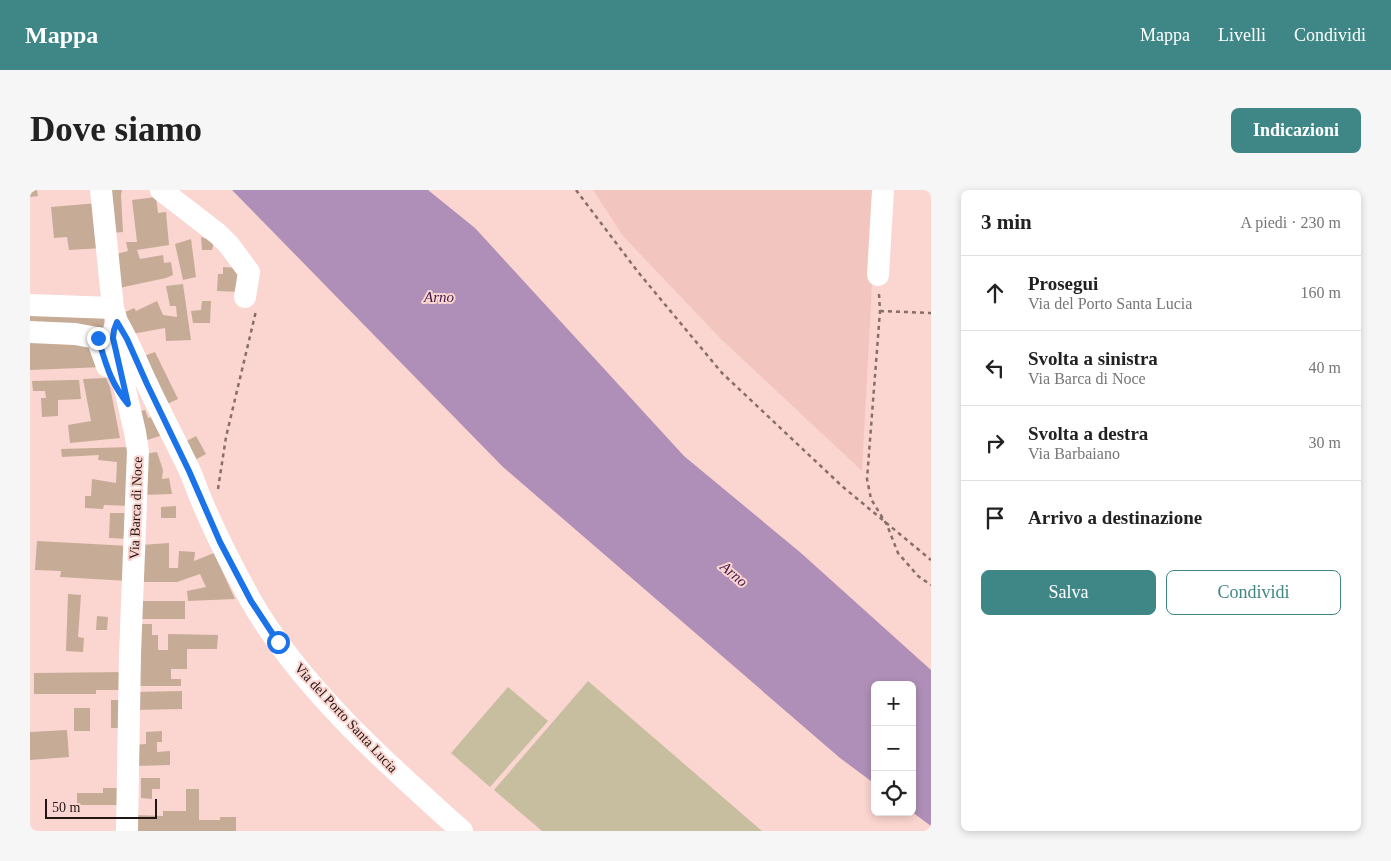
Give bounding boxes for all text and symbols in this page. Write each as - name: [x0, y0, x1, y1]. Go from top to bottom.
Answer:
- text: Mappa: [25, 22, 98, 48]
- text: Mappa: [1140, 25, 1190, 45]
- text: Livelli: [1218, 25, 1266, 45]
- text: Condividi: [1294, 25, 1366, 45]
- button: Indicazioni: [1231, 108, 1361, 153]
- text: Dove siamo: [30, 110, 202, 149]
- text: 3 min: [981, 210, 1032, 234]
- text: A piedi · 230 m: [1241, 214, 1341, 231]
- text: Prosegui: [1028, 273, 1098, 294]
- icon: ahead: [981, 279, 1009, 307]
- text: 160 m: [1301, 284, 1341, 301]
- water label: Arno: [423, 289, 455, 305]
- text: Via del Porto Santa Lucia: [1028, 295, 1192, 312]
- route end: [87, 327, 110, 350]
- text: Svolta a sinistra: [1028, 348, 1158, 369]
- icon: left: [981, 354, 1009, 382]
- text: 40 m: [1309, 359, 1341, 376]
- text: Via Barca di Noce: [1028, 370, 1146, 387]
- text: Svolta a destra: [1028, 423, 1148, 444]
- icon: right: [981, 429, 1009, 457]
- text: 30 m: [1309, 434, 1341, 451]
- text: Via Barbaiano: [1028, 445, 1120, 462]
- street label: Via Barca di Noce: [127, 456, 145, 560]
- icon: arrive: [981, 504, 1009, 532]
- text: Arrivo a destinazione: [1028, 507, 1202, 528]
- water label: Arno: [717, 558, 751, 590]
- button: Salva: [981, 570, 1156, 615]
- button: Condividi: [1166, 570, 1341, 615]
- route start: [267, 631, 290, 654]
- street label: Via del Porto Santa Lucia: [291, 660, 401, 776]
- map controls: [871, 681, 916, 816]
- button: +: [871, 681, 916, 726]
- button: −: [871, 726, 916, 771]
- button: locate: [871, 771, 916, 816]
- scale bar: [45, 796, 158, 819]
- text: 50 m: [52, 800, 80, 815]

